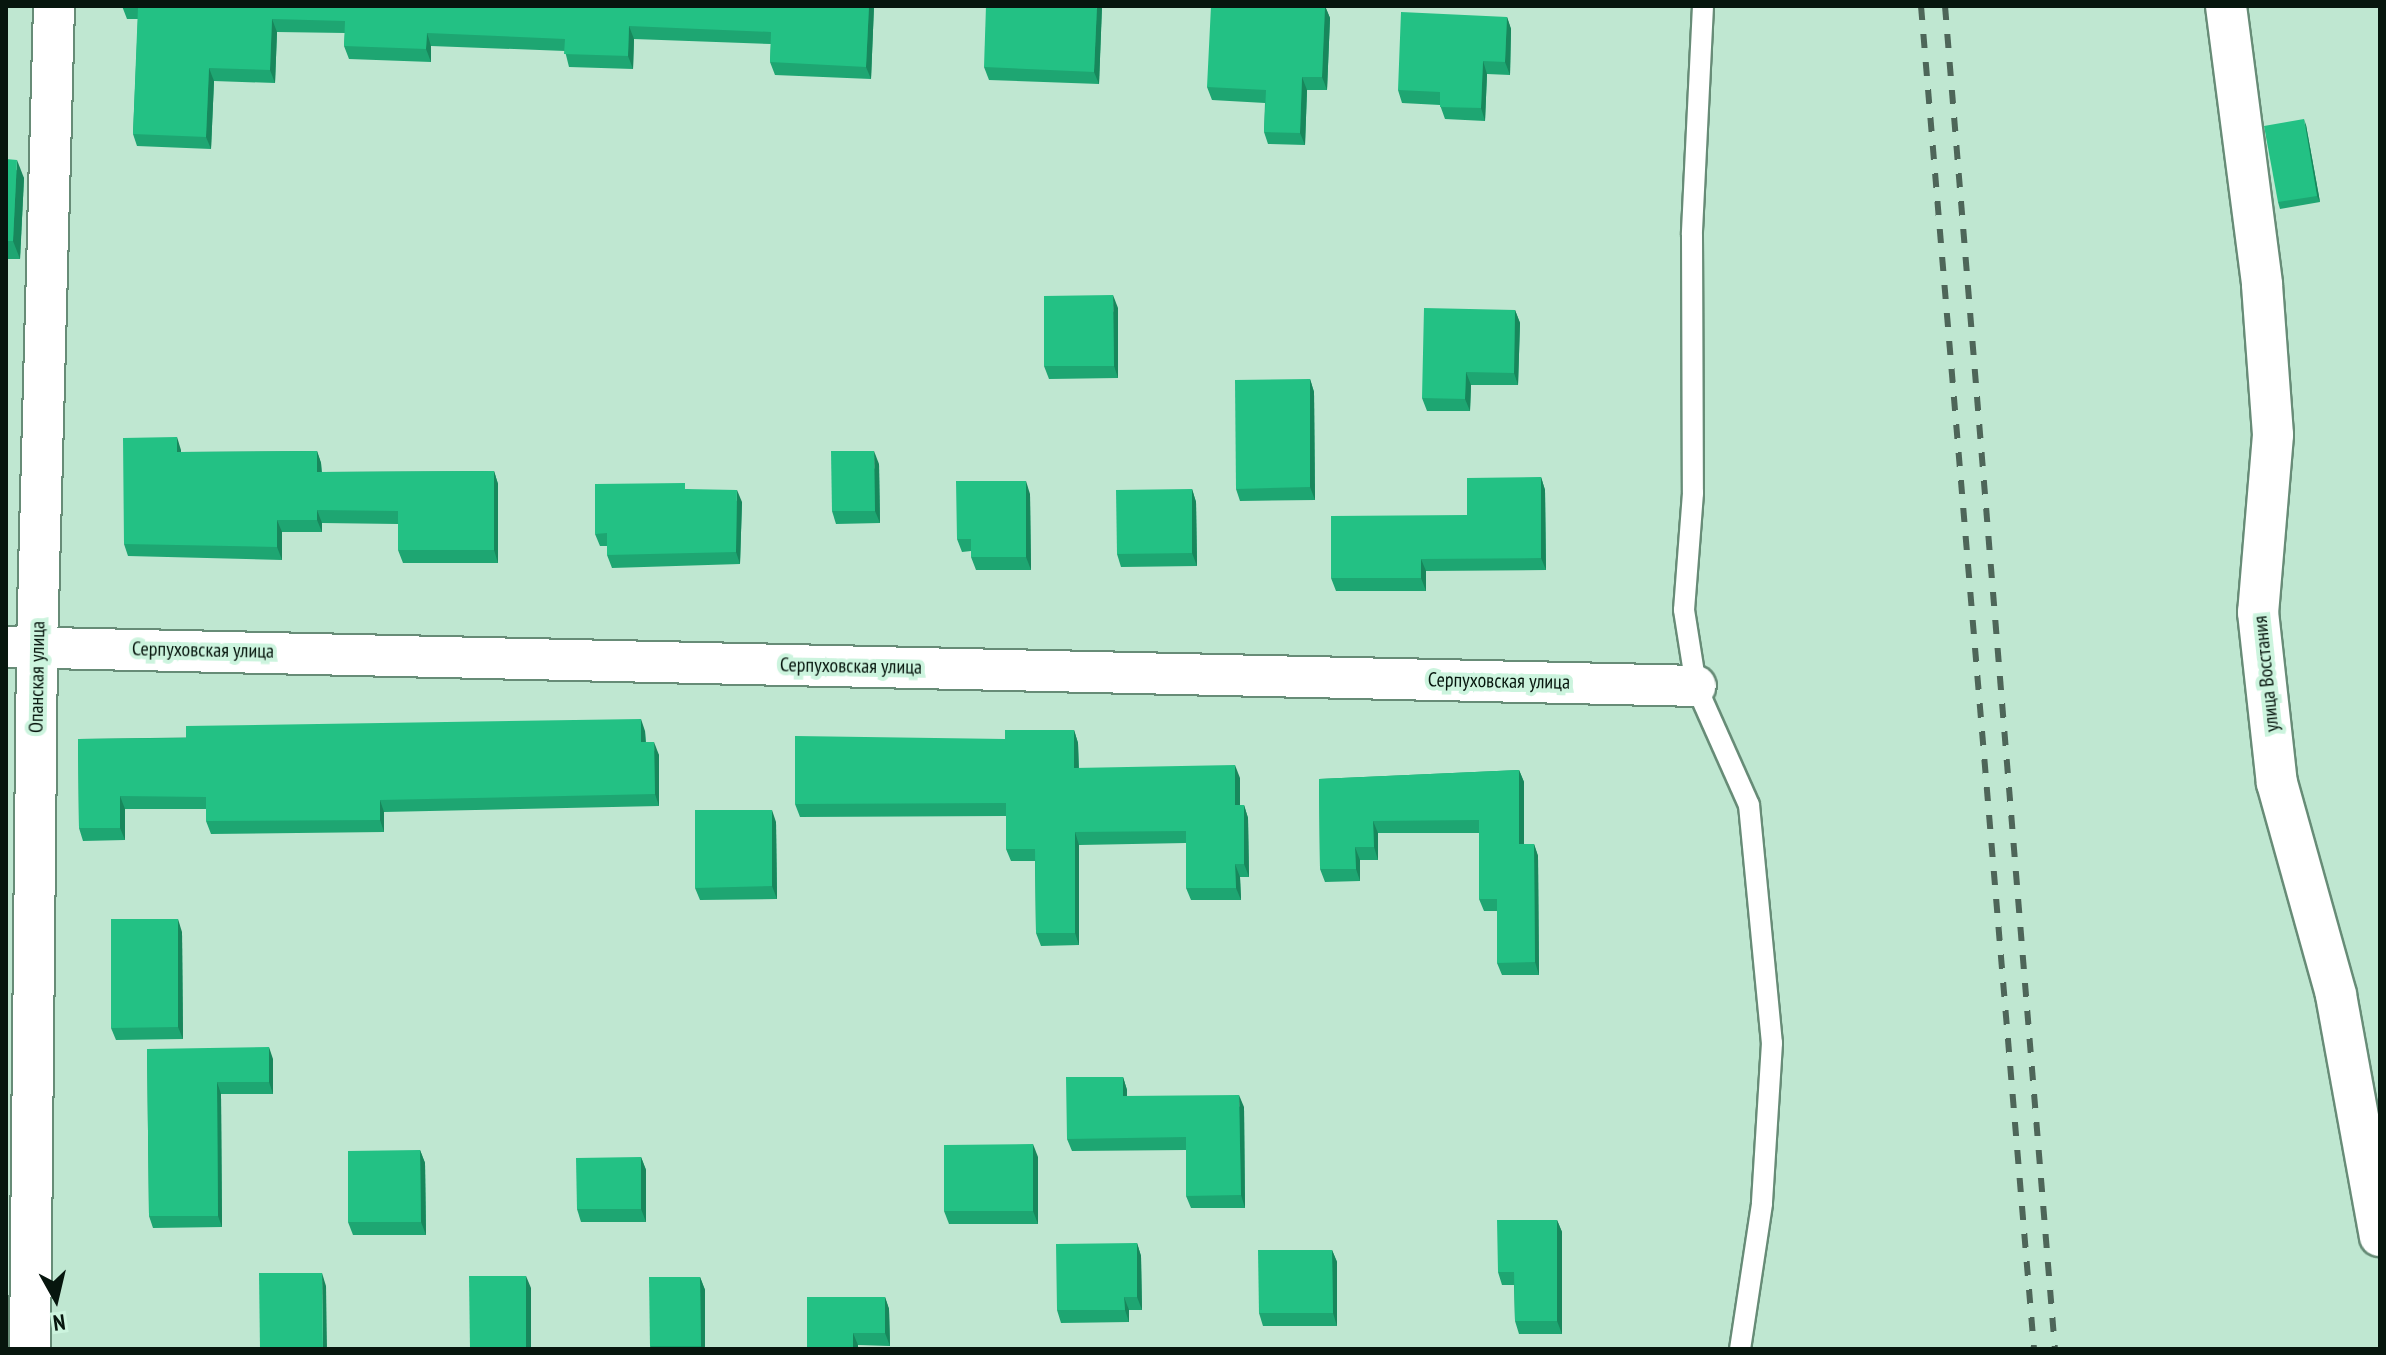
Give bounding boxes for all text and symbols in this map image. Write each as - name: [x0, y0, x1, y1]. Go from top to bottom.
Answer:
- street label: улица Восстания: [2248, 615, 2284, 733]
- street label: Опанская улица: [24, 621, 50, 733]
- street label: Серпуховская улица: [132, 637, 274, 663]
- street label: Серпуховская улица: [780, 653, 922, 679]
- street label: Серпуховская улица: [1428, 668, 1570, 694]
- north arrow: [16, 1259, 96, 1339]
- text: N: [52, 1308, 67, 1337]

